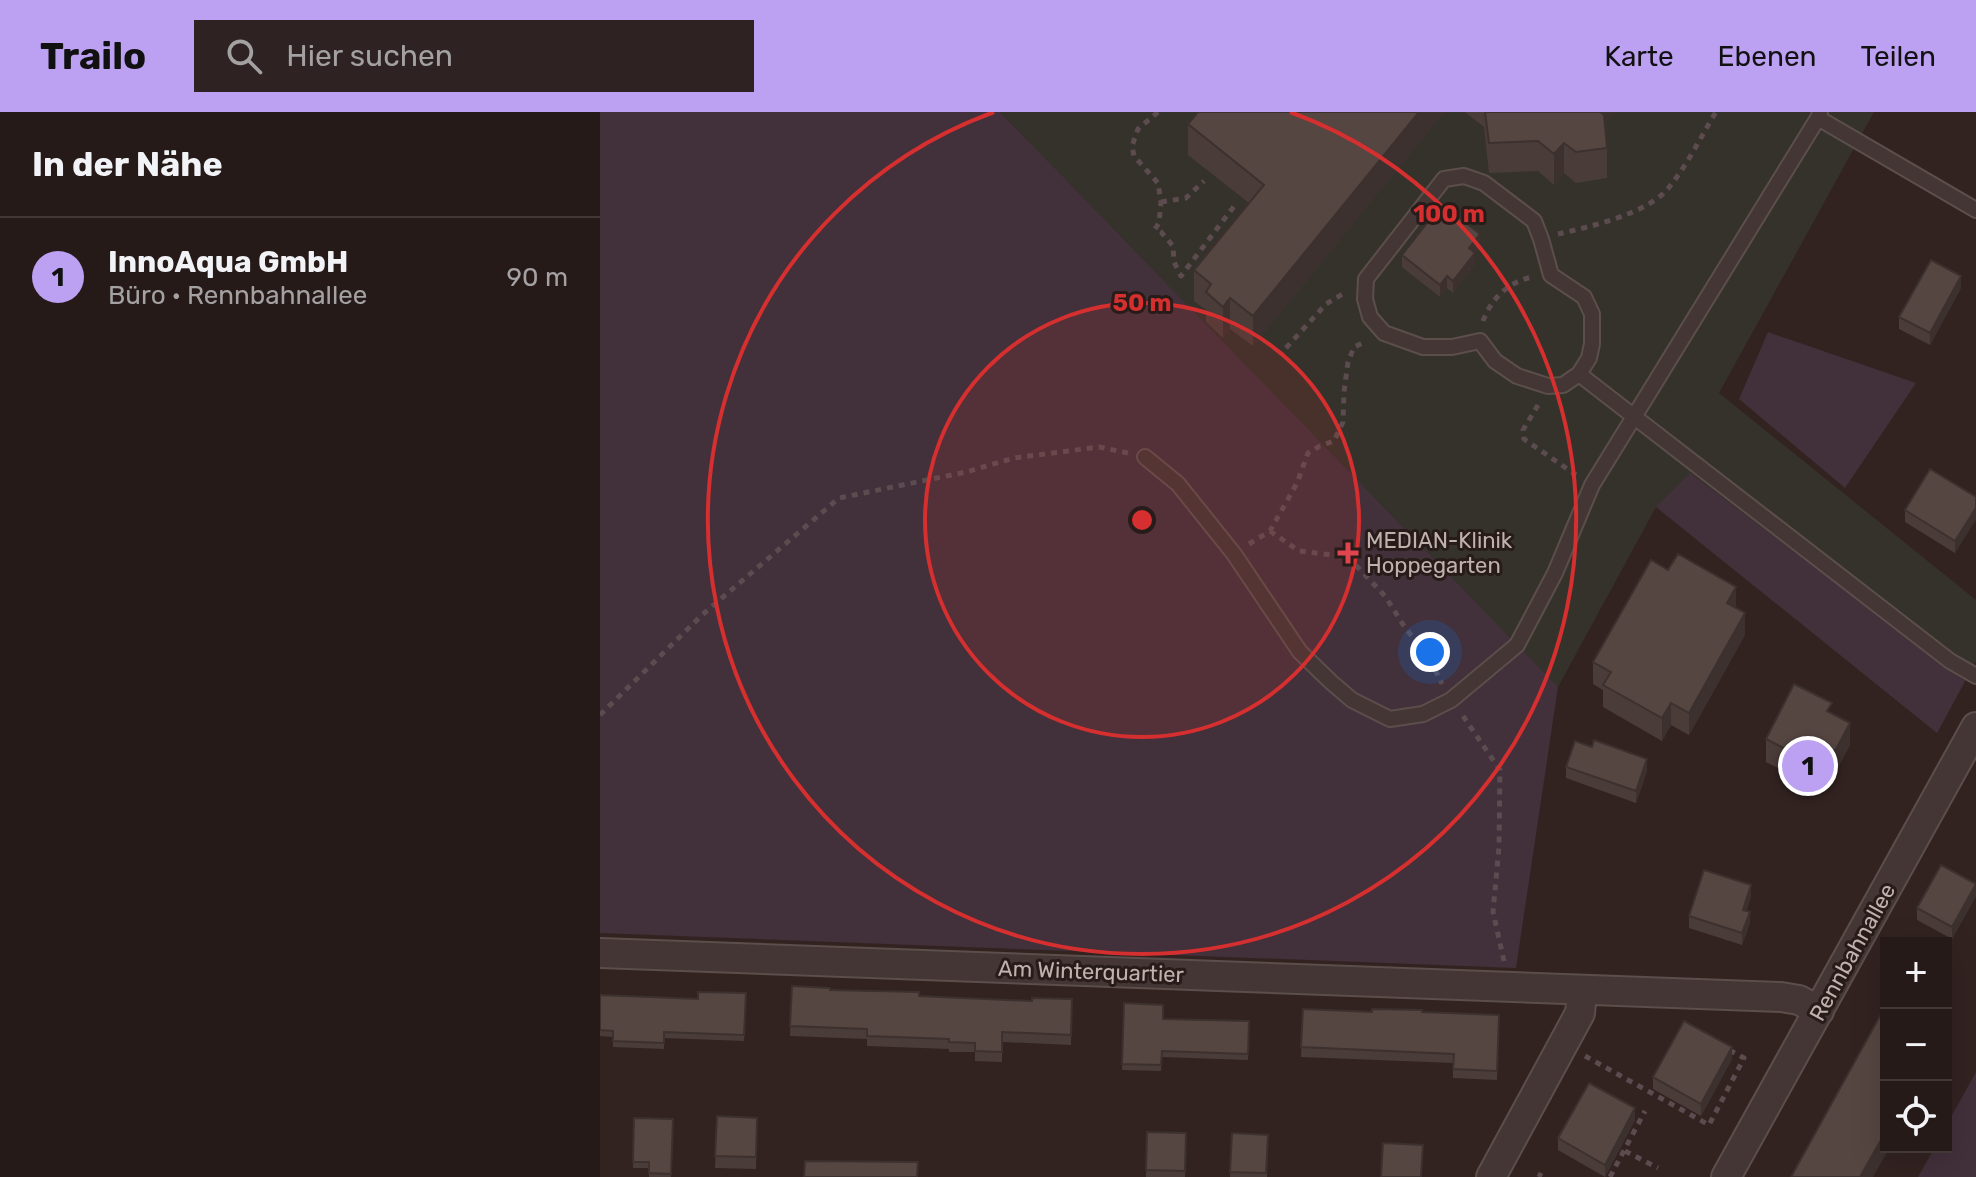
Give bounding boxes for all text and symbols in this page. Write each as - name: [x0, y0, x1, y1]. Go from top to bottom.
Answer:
- search box: [194, 20, 754, 92]
- text: Trailo: [40, 33, 146, 79]
- icon: search: [222, 34, 266, 78]
- text: Hier suchen: [286, 38, 453, 74]
- text: Karte: [1604, 40, 1674, 73]
- text: Ebenen: [1718, 40, 1817, 73]
- text: Teilen: [1861, 40, 1936, 73]
- text: In der Nähe: [32, 144, 223, 185]
- text: 100 m: [1413, 200, 1485, 228]
- text: InnoAqua GmbH: [108, 244, 348, 280]
- text: 1: [52, 262, 64, 293]
- text: 90 m: [507, 262, 568, 293]
- text: Büro · Rennbahnallee: [108, 280, 367, 311]
- text: 50 m: [1113, 289, 1171, 317]
- centre of rings: [1128, 506, 1156, 534]
- place label: MEDIAN-Klinik Hoppegarten: [1366, 527, 1513, 579]
- marker: MEDIAN-Klinik Hoppegarten: [1337, 542, 1359, 564]
- your location: [1410, 632, 1450, 672]
- pin: 1: [1782, 736, 1834, 796]
- street label: Rennbahnallee: [1804, 879, 1901, 1026]
- map controls: [1880, 937, 1952, 1153]
- button: +: [1880, 937, 1952, 1009]
- street label: Am Winterquartier: [998, 955, 1185, 988]
- button: −: [1880, 1009, 1952, 1081]
- button: locate: [1880, 1081, 1952, 1153]

